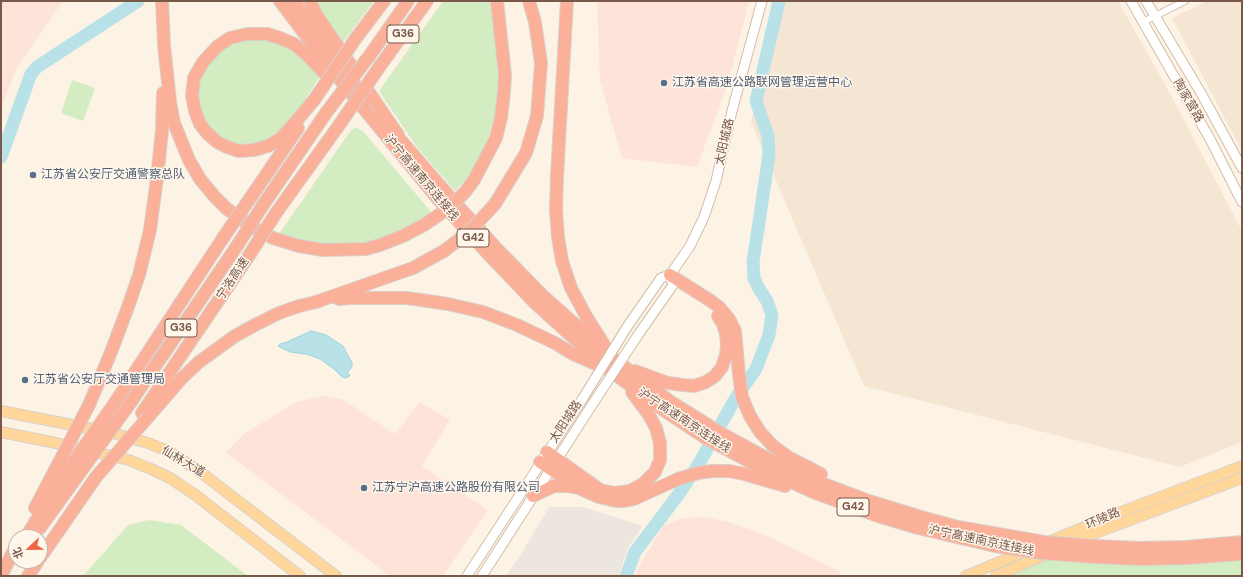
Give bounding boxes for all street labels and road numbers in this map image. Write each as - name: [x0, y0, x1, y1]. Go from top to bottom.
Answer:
- road number: G36: [387, 25, 419, 43]
- street label: 陶家营路: [1170, 77, 1206, 125]
- street label: 太阳城路: [713, 117, 737, 167]
- street label: 沪宁高速南京连接线: [381, 132, 461, 224]
- road number: G42: [457, 229, 489, 247]
- street label: 宁洛高速: [214, 255, 252, 303]
- road number: G36: [165, 319, 197, 337]
- street label: 沪宁高速南京连接线: [635, 386, 733, 456]
- street label: 太阳城路: [547, 398, 585, 446]
- street label: 仙林大道: [159, 443, 207, 481]
- road number: G42: [837, 498, 869, 516]
- street label: 环陵路: [1084, 505, 1122, 533]
- street label: 沪宁高速南京连接线: [927, 523, 1035, 559]

